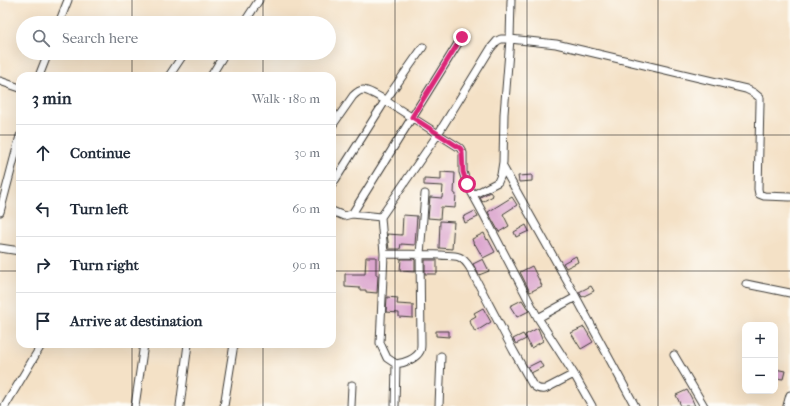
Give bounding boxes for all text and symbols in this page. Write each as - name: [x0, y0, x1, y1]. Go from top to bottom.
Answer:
- search box: [16, 16, 336, 60]
- icon: search: [30, 27, 52, 49]
- route end: [453, 28, 471, 46]
- text: Search here: [62, 29, 138, 47]
- text: 3 min: [32, 88, 72, 108]
- text: Walk · 180 m: [252, 91, 320, 106]
- icon: ahead: [32, 142, 54, 164]
- text: Continue: [70, 144, 130, 162]
- text: 30 m: [294, 145, 320, 160]
- route start: [458, 175, 476, 193]
- icon: left: [32, 198, 54, 220]
- text: Turn left: [70, 200, 128, 218]
- text: 60 m: [292, 201, 320, 216]
- icon: right: [32, 254, 54, 276]
- text: Turn right: [70, 256, 139, 274]
- text: 90 m: [292, 257, 320, 272]
- icon: arrive: [32, 310, 54, 332]
- text: Arrive at destination: [70, 312, 202, 330]
- map controls: [742, 322, 778, 394]
- button: +: [742, 322, 778, 358]
- button: −: [742, 358, 778, 394]

